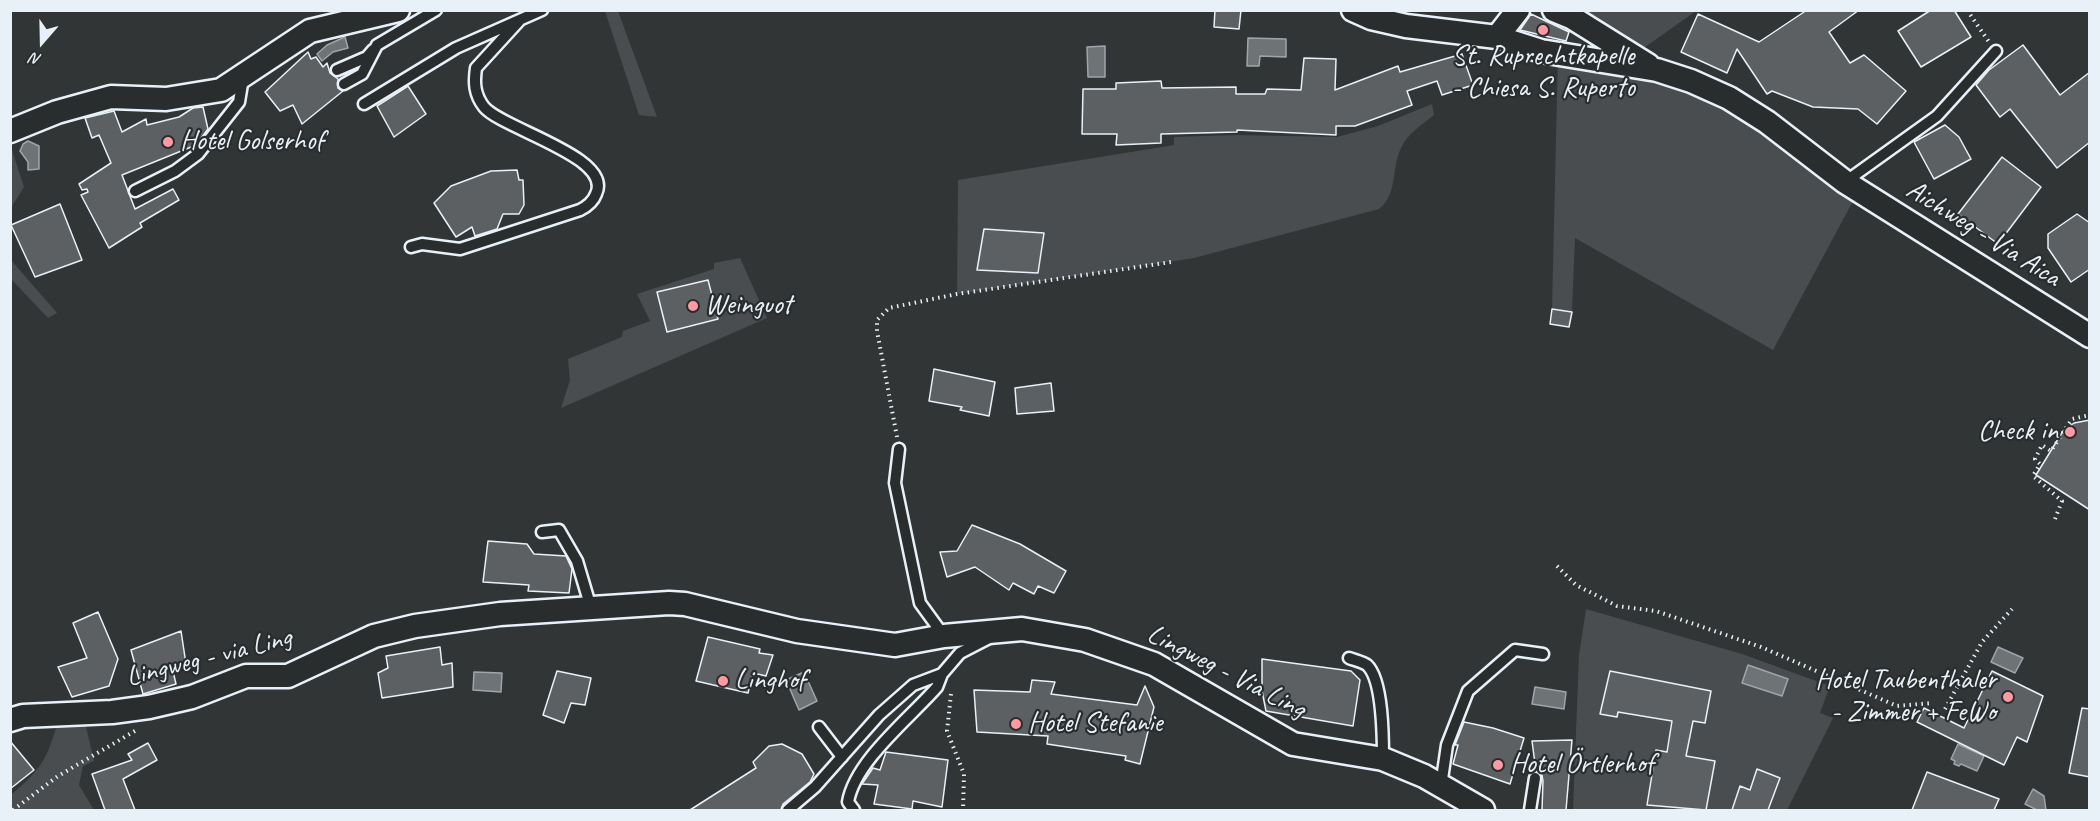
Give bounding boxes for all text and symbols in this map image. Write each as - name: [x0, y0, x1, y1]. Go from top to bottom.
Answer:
- north arrow: [12, 12, 72, 72]
- marker: St. Ruprechtkapelle - Chiesa S. Ruperto: [1536, 23, 1550, 37]
- place label: St. Ruprechtkapelle - Chiesa S. Ruperto: [1451, 40, 1635, 106]
- text: N: [28, 48, 44, 70]
- place label: Hotel Golserhof: [180, 125, 324, 159]
- marker: Hotel Golserhof: [161, 135, 175, 149]
- street label: Aichweg - Via Aica: [1900, 173, 2066, 295]
- place label: Weinguot: [705, 289, 792, 323]
- marker: Weinguot: [686, 299, 700, 313]
- place label: Check in: [1978, 415, 2058, 449]
- marker: Check in: [2063, 425, 2077, 439]
- street label: Lingweg - Via Ling: [1141, 618, 1311, 726]
- street label: Lingweg - via Ling: [123, 621, 295, 695]
- place label: Linghof: [735, 664, 806, 698]
- place label: Hotel Taubenthaler - Zimmer + FeWo: [1815, 664, 1996, 730]
- marker: Linghof: [716, 674, 730, 688]
- marker: Hotel Taubenthaler - Zimmer + FeWo: [2001, 690, 2015, 704]
- place label: Hotel Stefanie: [1028, 707, 1162, 741]
- marker: Hotel Stefanie: [1009, 717, 1023, 731]
- place label: Hotel Örtlerhof: [1510, 748, 1653, 782]
- marker: Hotel Örtlerhof: [1491, 758, 1505, 772]

